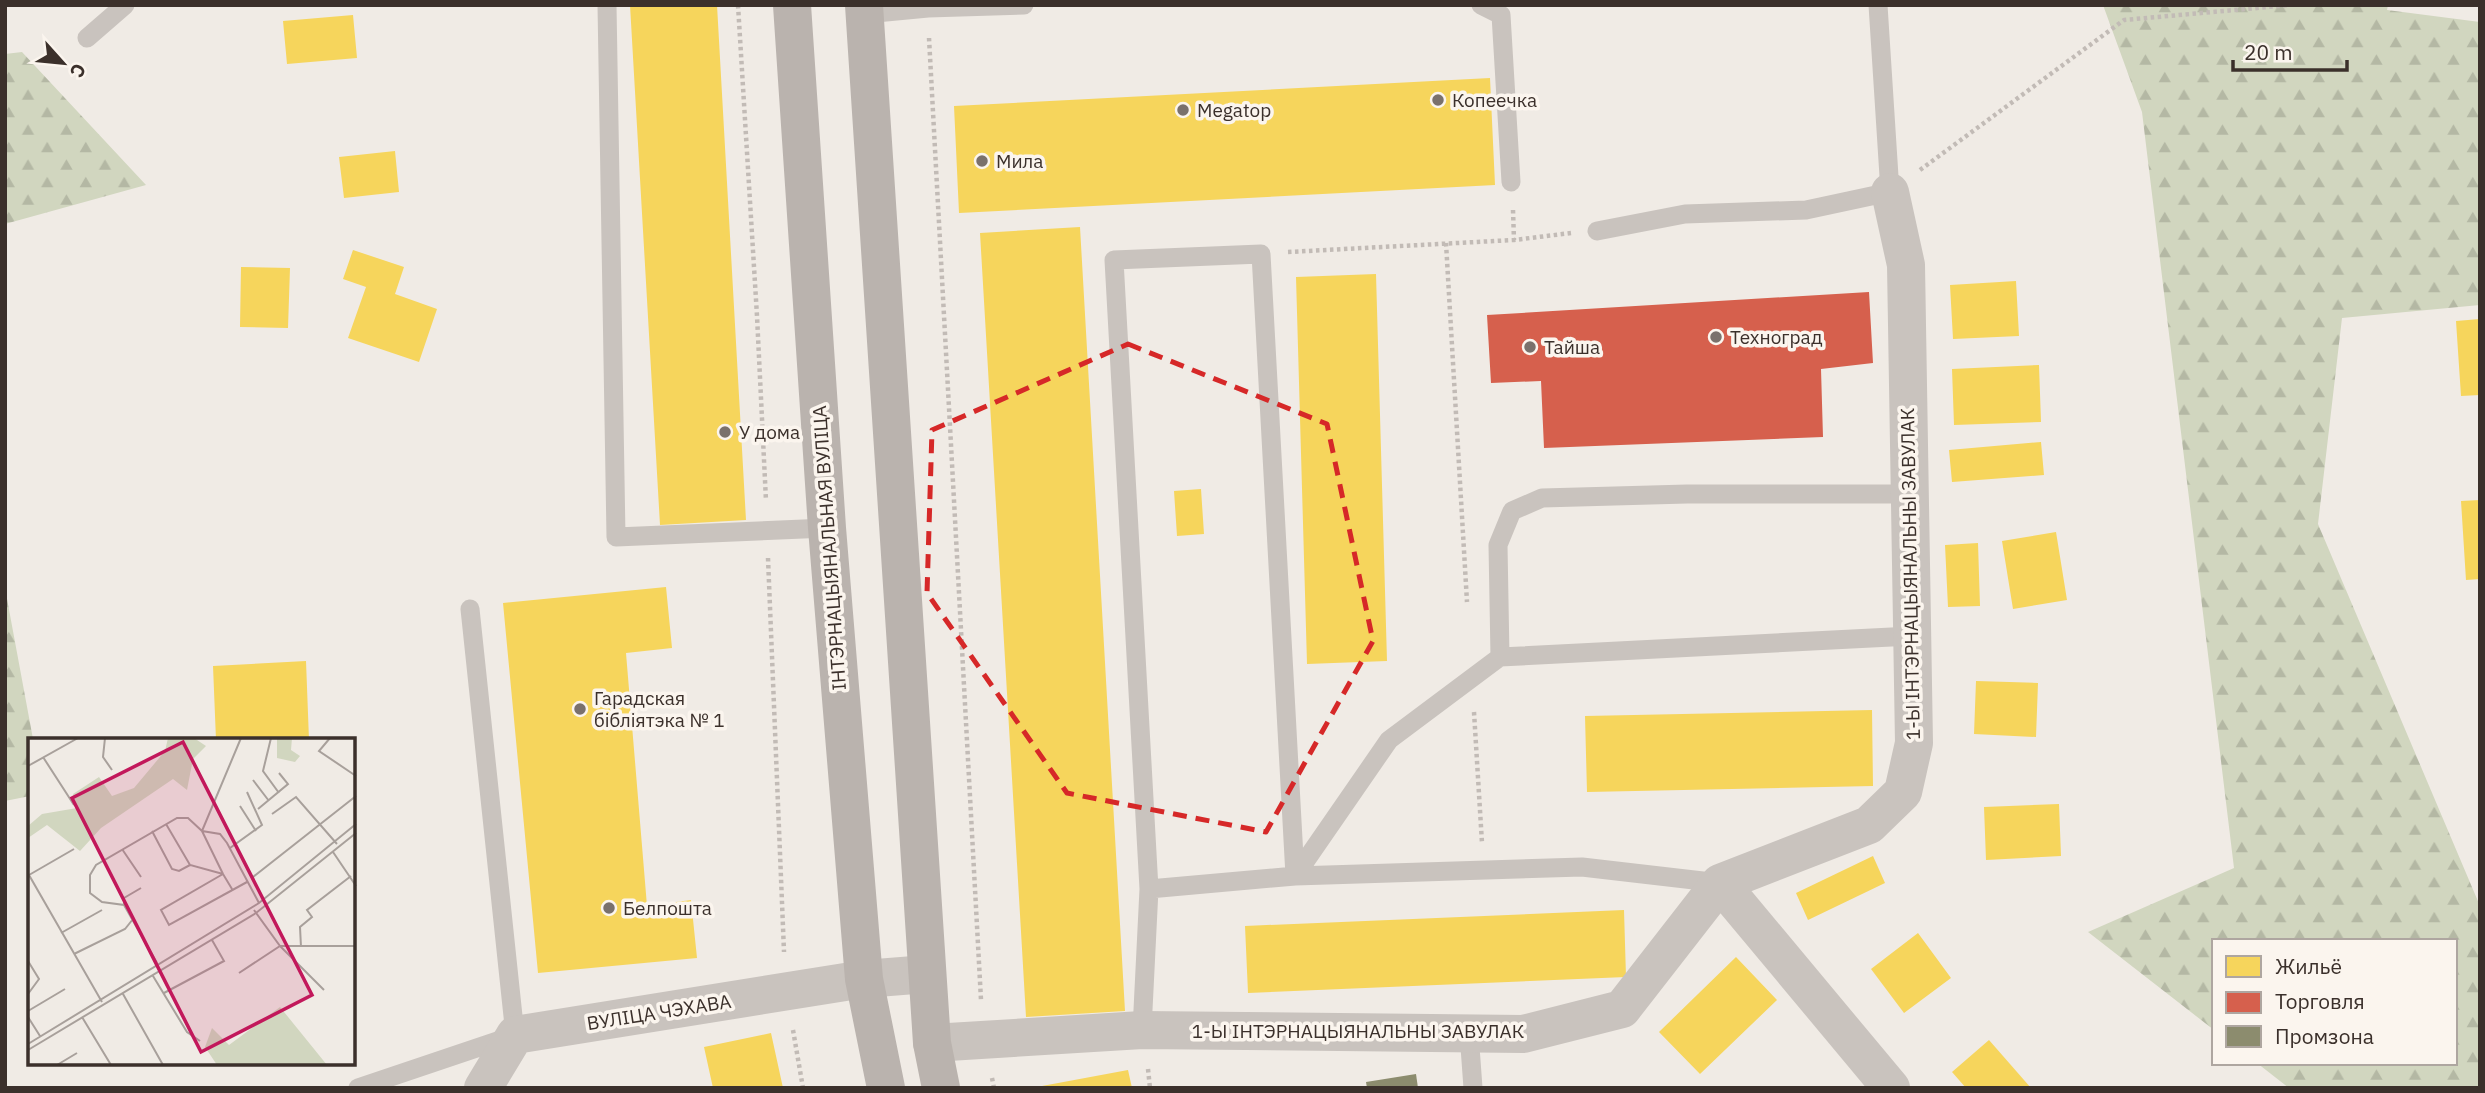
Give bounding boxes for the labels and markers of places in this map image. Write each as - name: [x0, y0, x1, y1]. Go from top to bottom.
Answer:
- place label: Копеечка: [1452, 88, 1537, 112]
- marker: Копеечка: [1430, 92, 1446, 108]
- place label: Megatop: [1197, 98, 1271, 122]
- marker: Megatop: [1175, 102, 1191, 118]
- place label: Мила: [996, 149, 1043, 173]
- marker: Мила: [974, 153, 990, 169]
- place label: Техноград: [1730, 325, 1823, 349]
- marker: Техноград: [1708, 329, 1724, 345]
- place label: Тайша: [1544, 335, 1600, 359]
- marker: Тайша: [1522, 339, 1538, 355]
- place label: У дома: [739, 420, 800, 444]
- marker: У дома: [717, 424, 733, 440]
- place label: Гарадская бібліятэка № 1: [594, 686, 725, 732]
- marker: Гарадская бібліятэка № 1: [572, 701, 588, 717]
- place label: Белпошта: [623, 896, 712, 920]
- marker: Белпошта: [601, 900, 617, 916]

